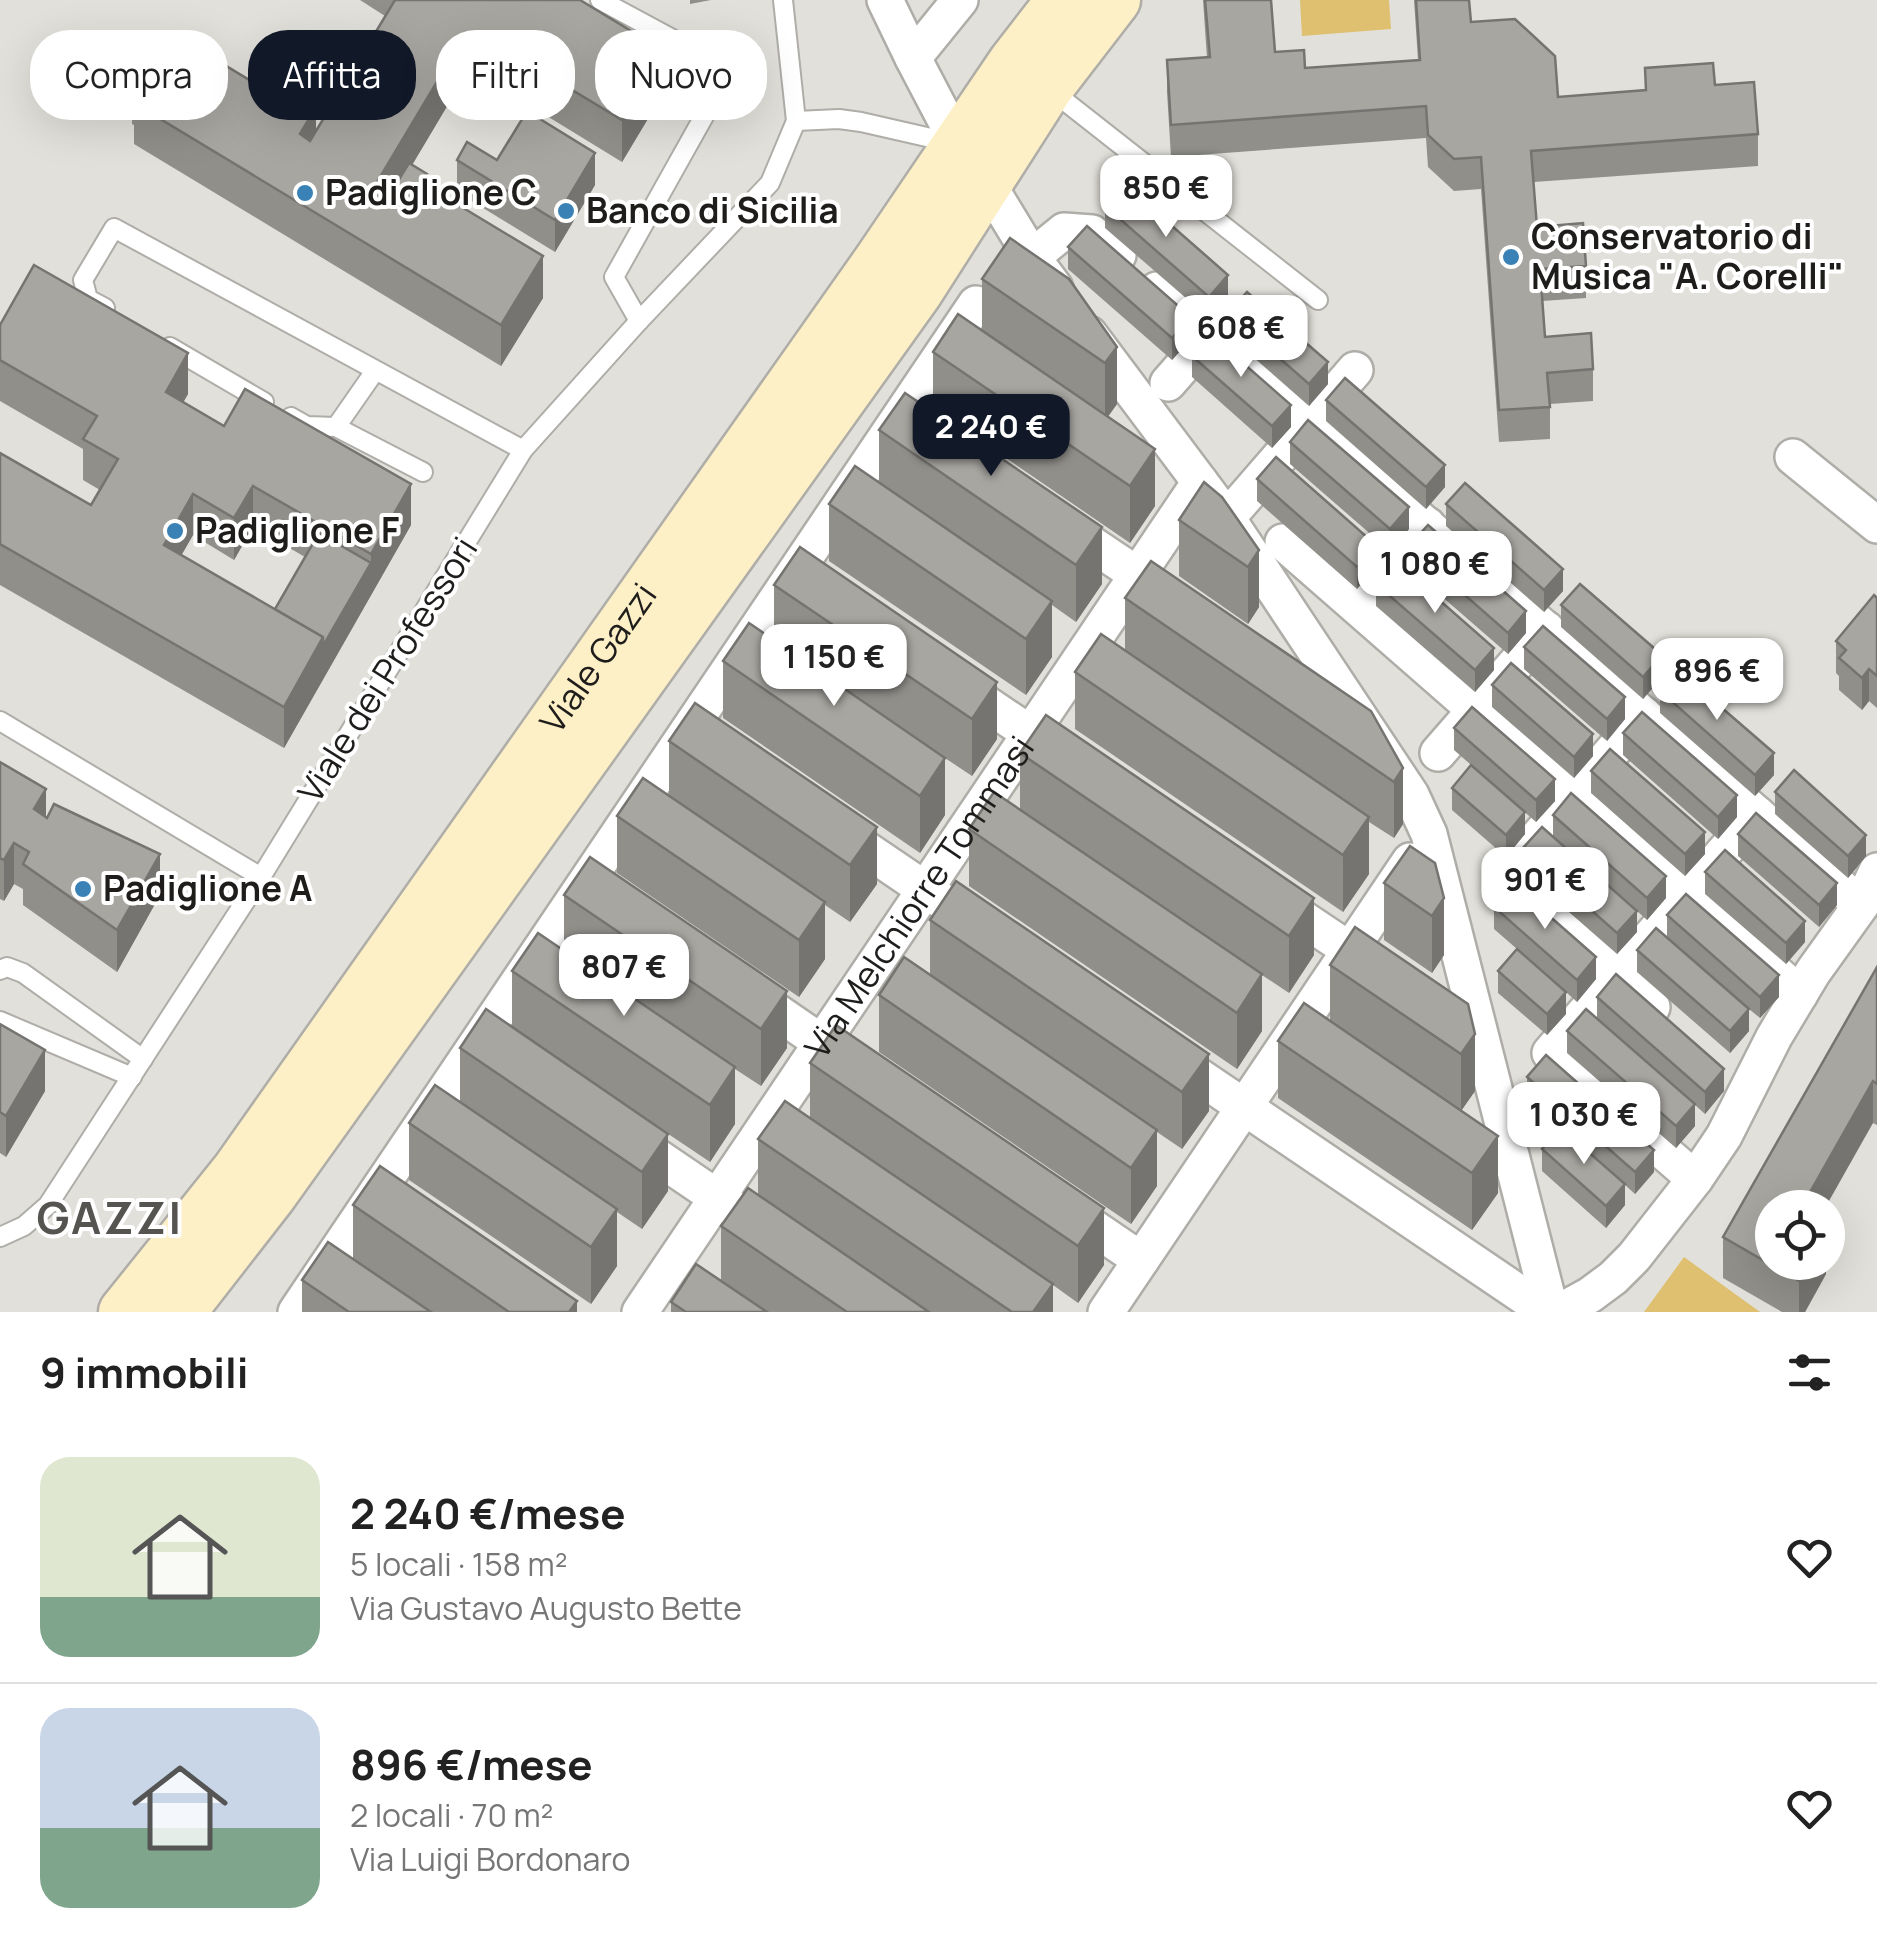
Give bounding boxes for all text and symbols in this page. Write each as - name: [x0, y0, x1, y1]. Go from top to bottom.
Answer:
- chip: Compra: [30, 30, 228, 120]
- chip: Affitta: [248, 30, 416, 120]
- chip: Filtri: [436, 30, 575, 120]
- chip: Nuovo: [595, 30, 767, 120]
- pin: 850 €: [1096, 155, 1236, 240]
- text: 850 €: [1122, 165, 1210, 209]
- place label: Padiglione C: [325, 168, 537, 216]
- marker: Padiglione C: [294, 182, 316, 204]
- place label: Banco di Sicilia: [586, 186, 839, 234]
- marker: Banco di Sicilia: [555, 200, 577, 222]
- place label: Conservatorio di Musica "A. Corelli": [1531, 212, 1844, 300]
- marker: Conservatorio di Musica "A. Corelli": [1500, 246, 1522, 268]
- pin: 608 €: [1171, 295, 1311, 380]
- text: 608 €: [1197, 305, 1285, 349]
- pin: 2 240 €: [899, 394, 1083, 479]
- text: 2 240 €: [935, 404, 1047, 448]
- place label: Padiglione F: [195, 506, 399, 554]
- marker: Padiglione F: [164, 520, 186, 542]
- street label: Viale dei Professori: [286, 528, 488, 811]
- pin: 1 080 €: [1343, 531, 1527, 616]
- text: 1 080 €: [1380, 541, 1490, 585]
- street label: Viale Gazzi: [528, 573, 667, 742]
- pin: 1 150 €: [742, 624, 926, 709]
- text: 1 150 €: [783, 634, 885, 678]
- pin: 896 €: [1647, 638, 1787, 723]
- text: 896 €: [1673, 648, 1761, 692]
- street label: Via Melchiorre Tommasi: [793, 727, 1045, 1067]
- pin: 901 €: [1475, 847, 1615, 932]
- text: 901 €: [1503, 857, 1587, 901]
- place label: Padiglione A: [103, 864, 312, 912]
- marker: Padiglione A: [72, 878, 94, 900]
- pin: 807 €: [554, 934, 694, 1019]
- text: 807 €: [581, 944, 667, 988]
- pin: 1 030 €: [1492, 1082, 1676, 1167]
- text: 1 030 €: [1529, 1092, 1639, 1136]
- district label: GAZZI: [36, 1186, 184, 1248]
- map controls: [1755, 1190, 1845, 1280]
- button: locate: [1755, 1190, 1845, 1280]
- text: 9 immobili: [40, 1343, 249, 1401]
- icon: filters: [1782, 1345, 1837, 1400]
- text: 2 240 €/mese: [350, 1484, 625, 1542]
- icon: home: [120, 1497, 240, 1617]
- icon: heart: [1782, 1530, 1837, 1585]
- text: 5 locali · 158 m²: [350, 1542, 568, 1586]
- text: Via Gustavo Augusto Bette: [350, 1586, 742, 1630]
- text: 896 €/mese: [350, 1735, 593, 1793]
- icon: home: [120, 1748, 240, 1868]
- icon: heart: [1782, 1781, 1837, 1836]
- text: 2 locali · 70 m²: [350, 1793, 553, 1837]
- text: Via Luigi Bordonaro: [350, 1837, 631, 1881]

